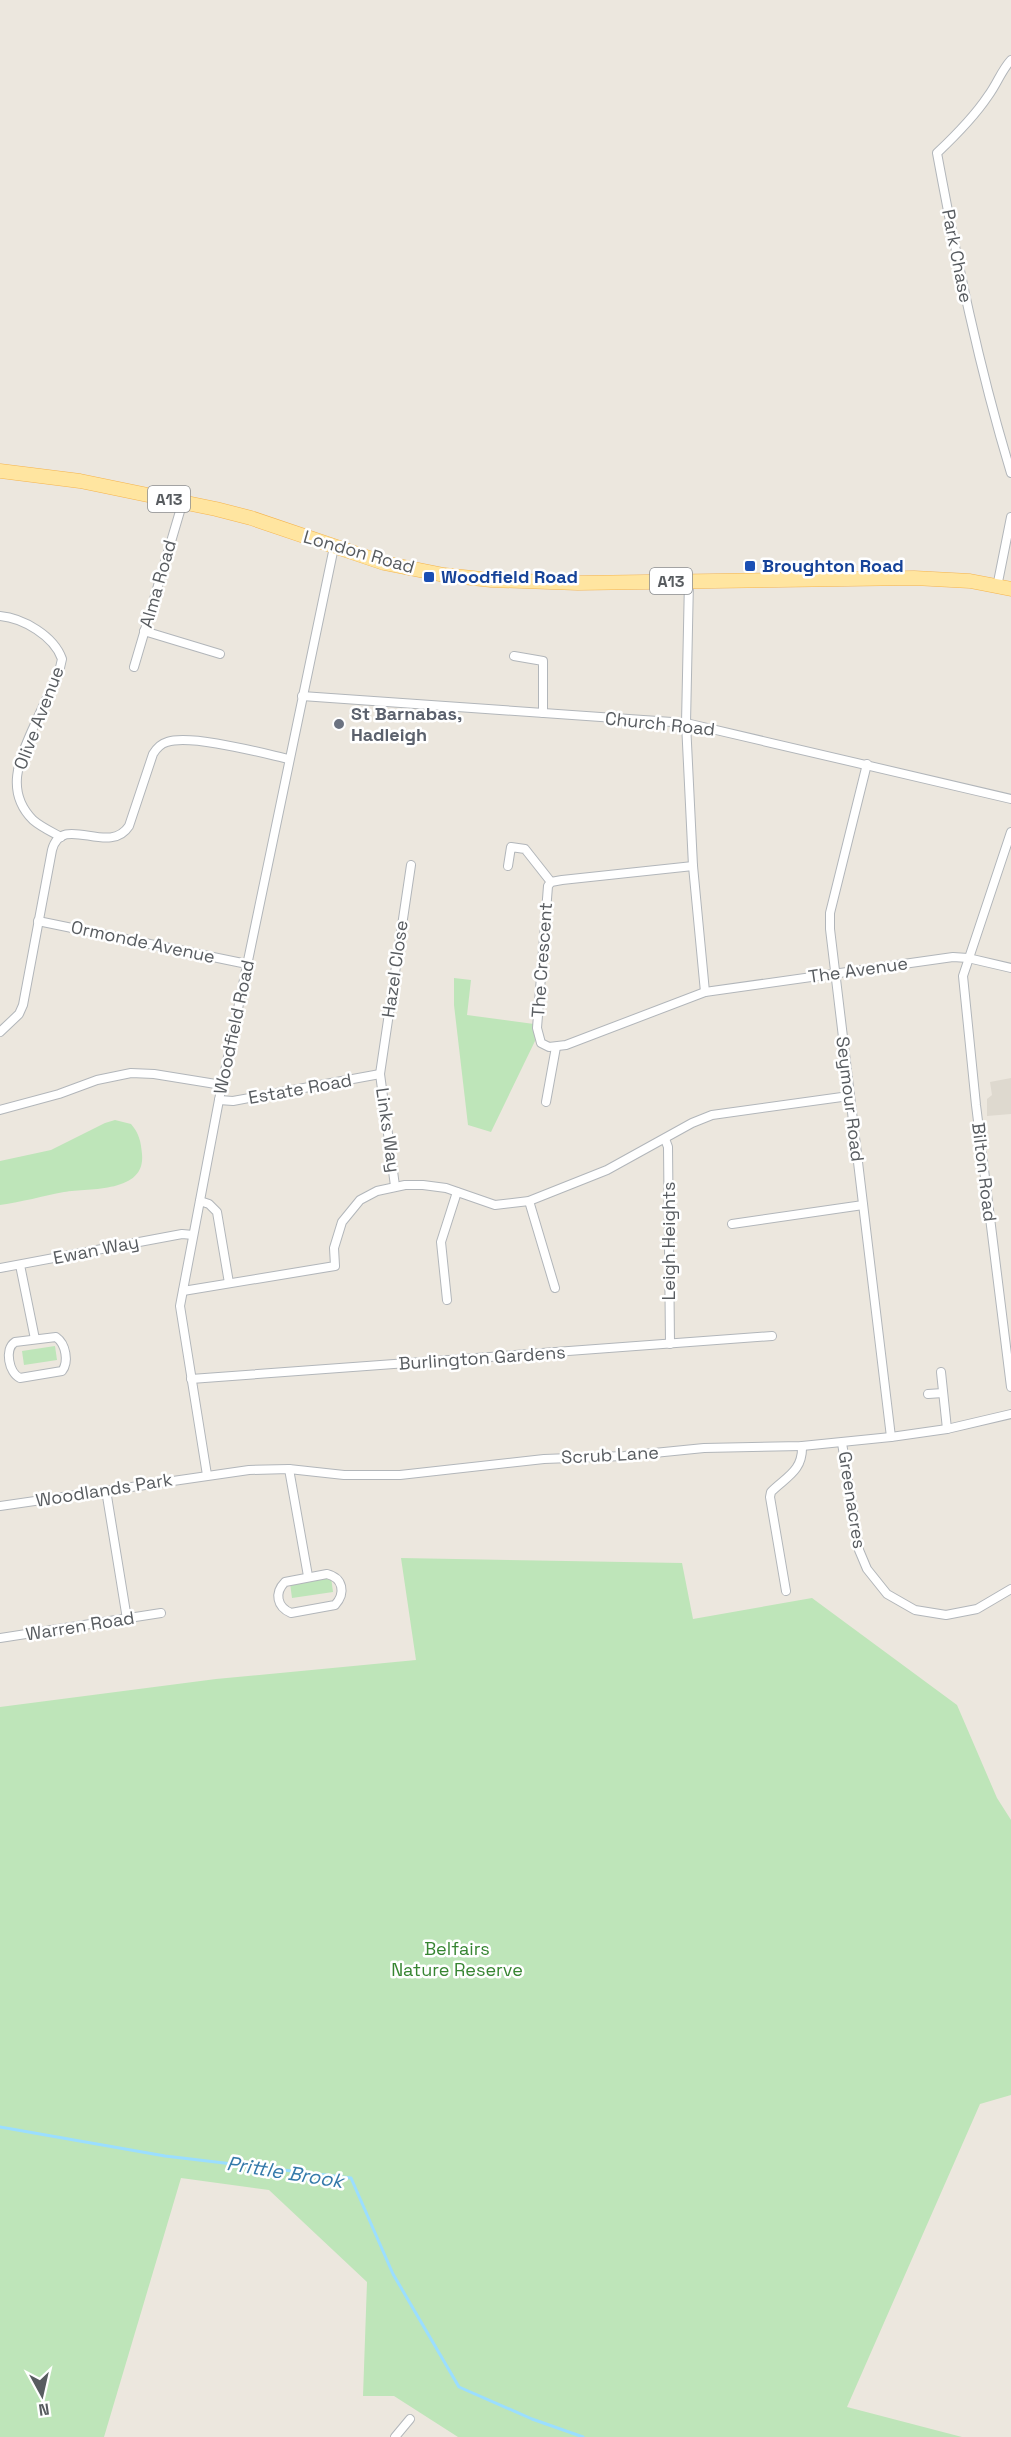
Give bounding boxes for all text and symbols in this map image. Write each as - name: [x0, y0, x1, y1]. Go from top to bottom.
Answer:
- street label: Park Chase: [937, 207, 978, 305]
- road number: A13: [148, 486, 190, 512]
- street label: London Road: [301, 525, 417, 578]
- street label: Alma Road: [134, 537, 181, 630]
- place label: Broughton Road: [762, 554, 904, 577]
- marker: Broughton Road: [743, 559, 757, 573]
- place label: Woodfield Road: [441, 565, 578, 588]
- road number: A13: [650, 568, 692, 594]
- marker: Woodfield Road: [422, 570, 436, 584]
- street label: Olive Avenue: [8, 663, 69, 773]
- place label: St Barnabas, Hadleigh: [351, 702, 462, 746]
- street label: Church Road: [604, 706, 716, 741]
- marker: St Barnabas, Hadleigh: [332, 717, 346, 731]
- street label: The Crescent: [526, 902, 557, 1018]
- street label: Ormonde Avenue: [69, 915, 217, 968]
- street label: Hazel Close: [376, 919, 413, 1019]
- street label: The Avenue: [807, 951, 909, 988]
- street label: Woodfield Road: [208, 958, 259, 1096]
- street label: Seymour Road: [831, 1035, 870, 1163]
- street label: Estate Road: [246, 1068, 354, 1109]
- street label: Links Way: [371, 1086, 406, 1174]
- street label: Bilton Road: [967, 1121, 1002, 1223]
- street label: Leigh Heights: [657, 1181, 680, 1301]
- street label: Ewan Way: [51, 1230, 141, 1269]
- street label: Burlington Gardens: [398, 1340, 566, 1375]
- street label: Scrub Lane: [561, 1440, 659, 1469]
- street label: Greenacres: [833, 1450, 872, 1550]
- street label: Woodlands Park: [34, 1467, 174, 1512]
- street label: Warren Road: [24, 1606, 136, 1645]
- park label: Belfairs Nature Reserve: [391, 1937, 523, 1981]
- water label: Prittle Brook: [225, 2150, 347, 2194]
- north arrow: [12, 2365, 72, 2425]
- text: N: [37, 2398, 51, 2421]

